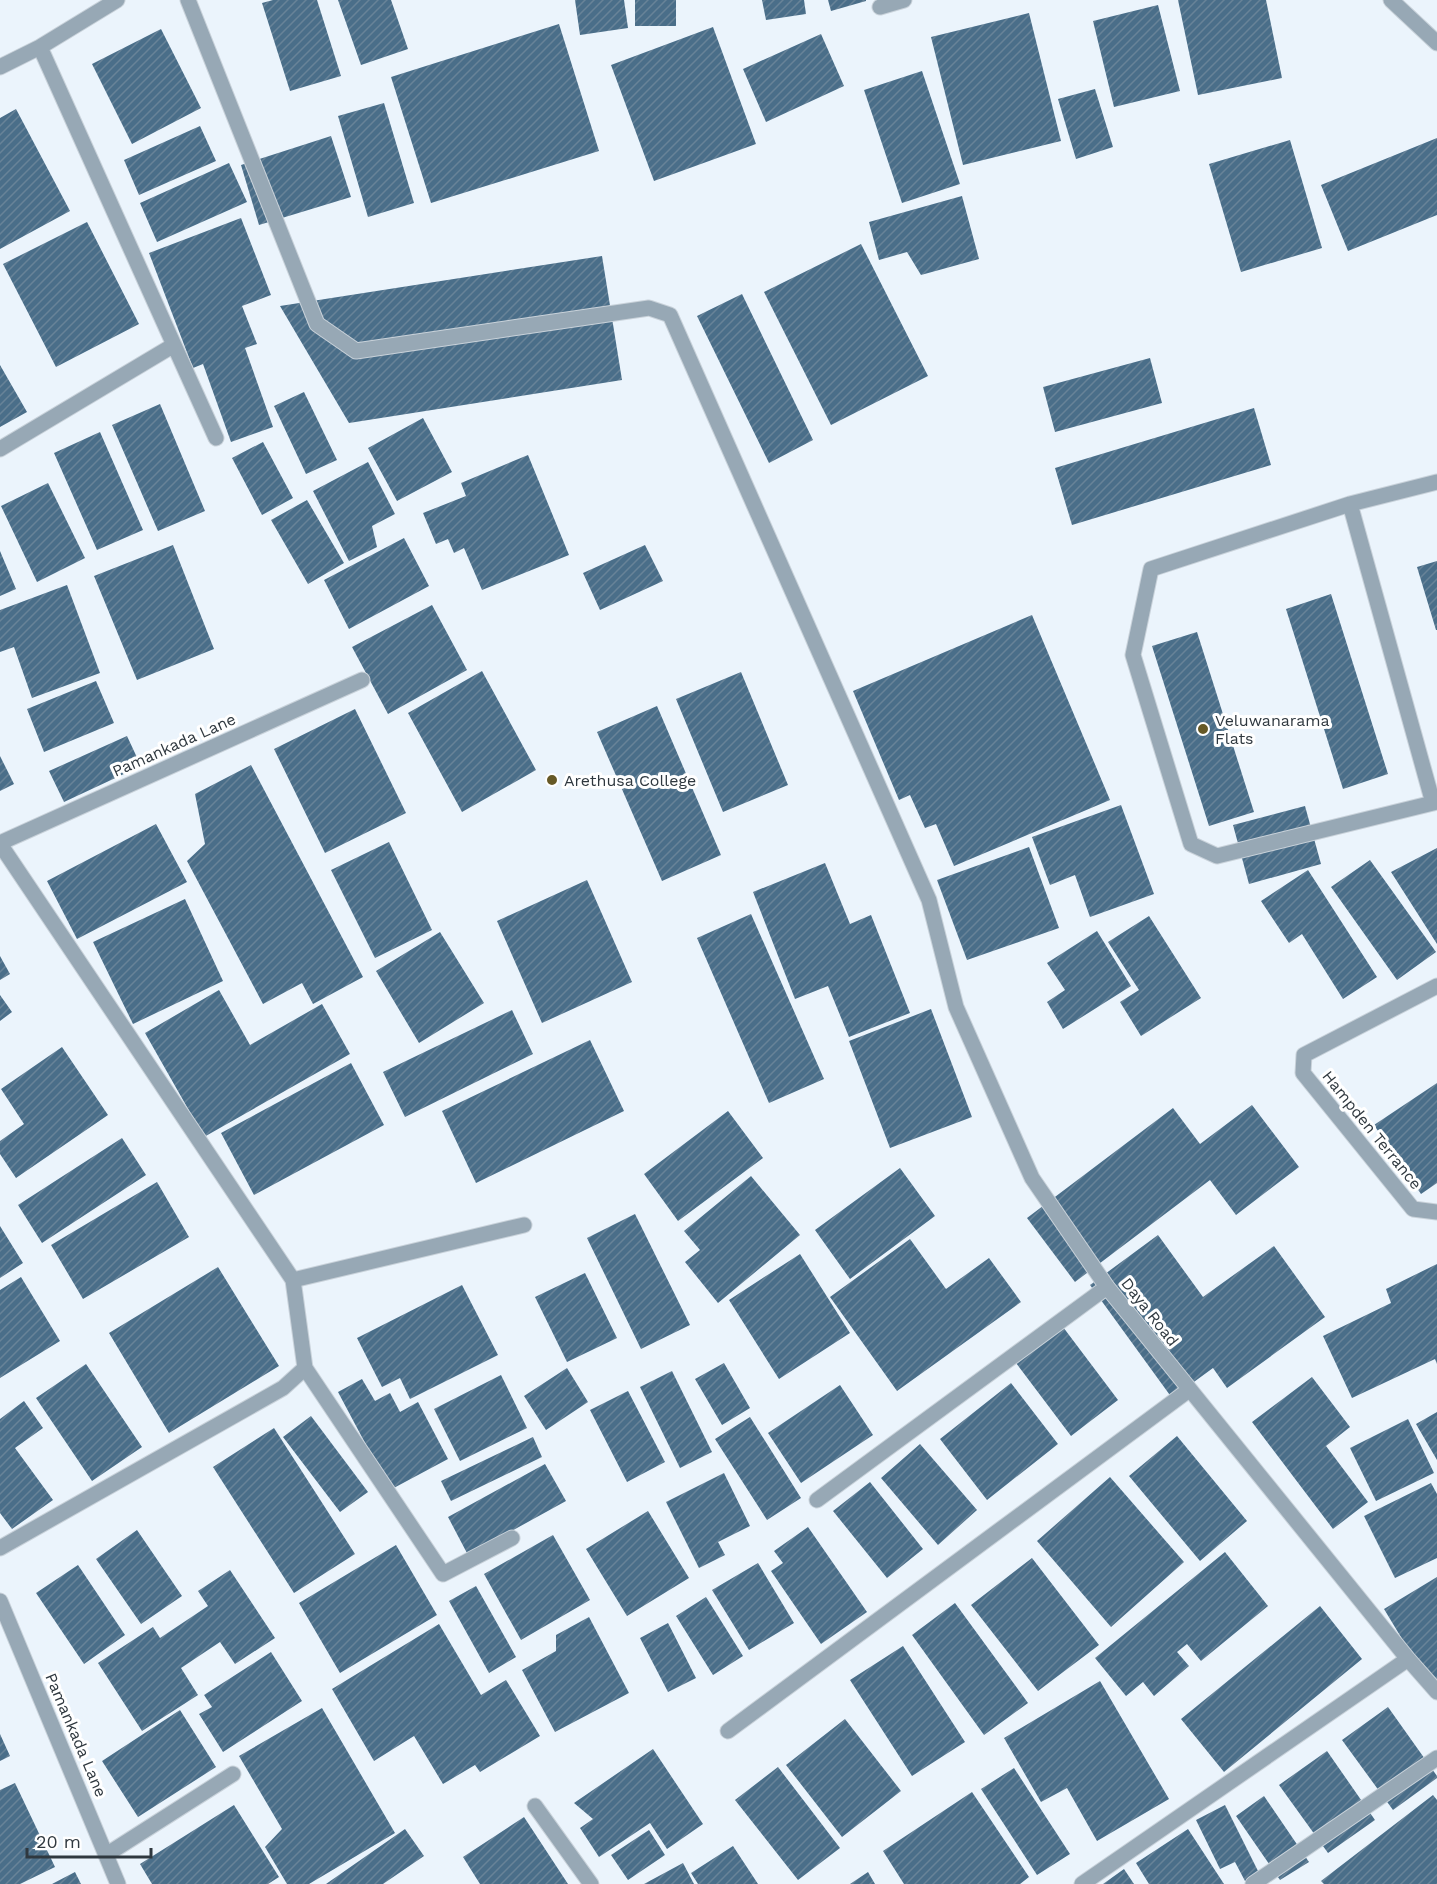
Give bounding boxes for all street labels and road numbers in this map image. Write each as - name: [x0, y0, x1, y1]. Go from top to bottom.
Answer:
- street label: Pamankada Lane: [109, 709, 239, 781]
- street label: Hampden Terrance: [1318, 1067, 1426, 1193]
- street label: Daya Road: [1117, 1274, 1183, 1350]
- street label: Pamankada Lane: [41, 1670, 111, 1800]

